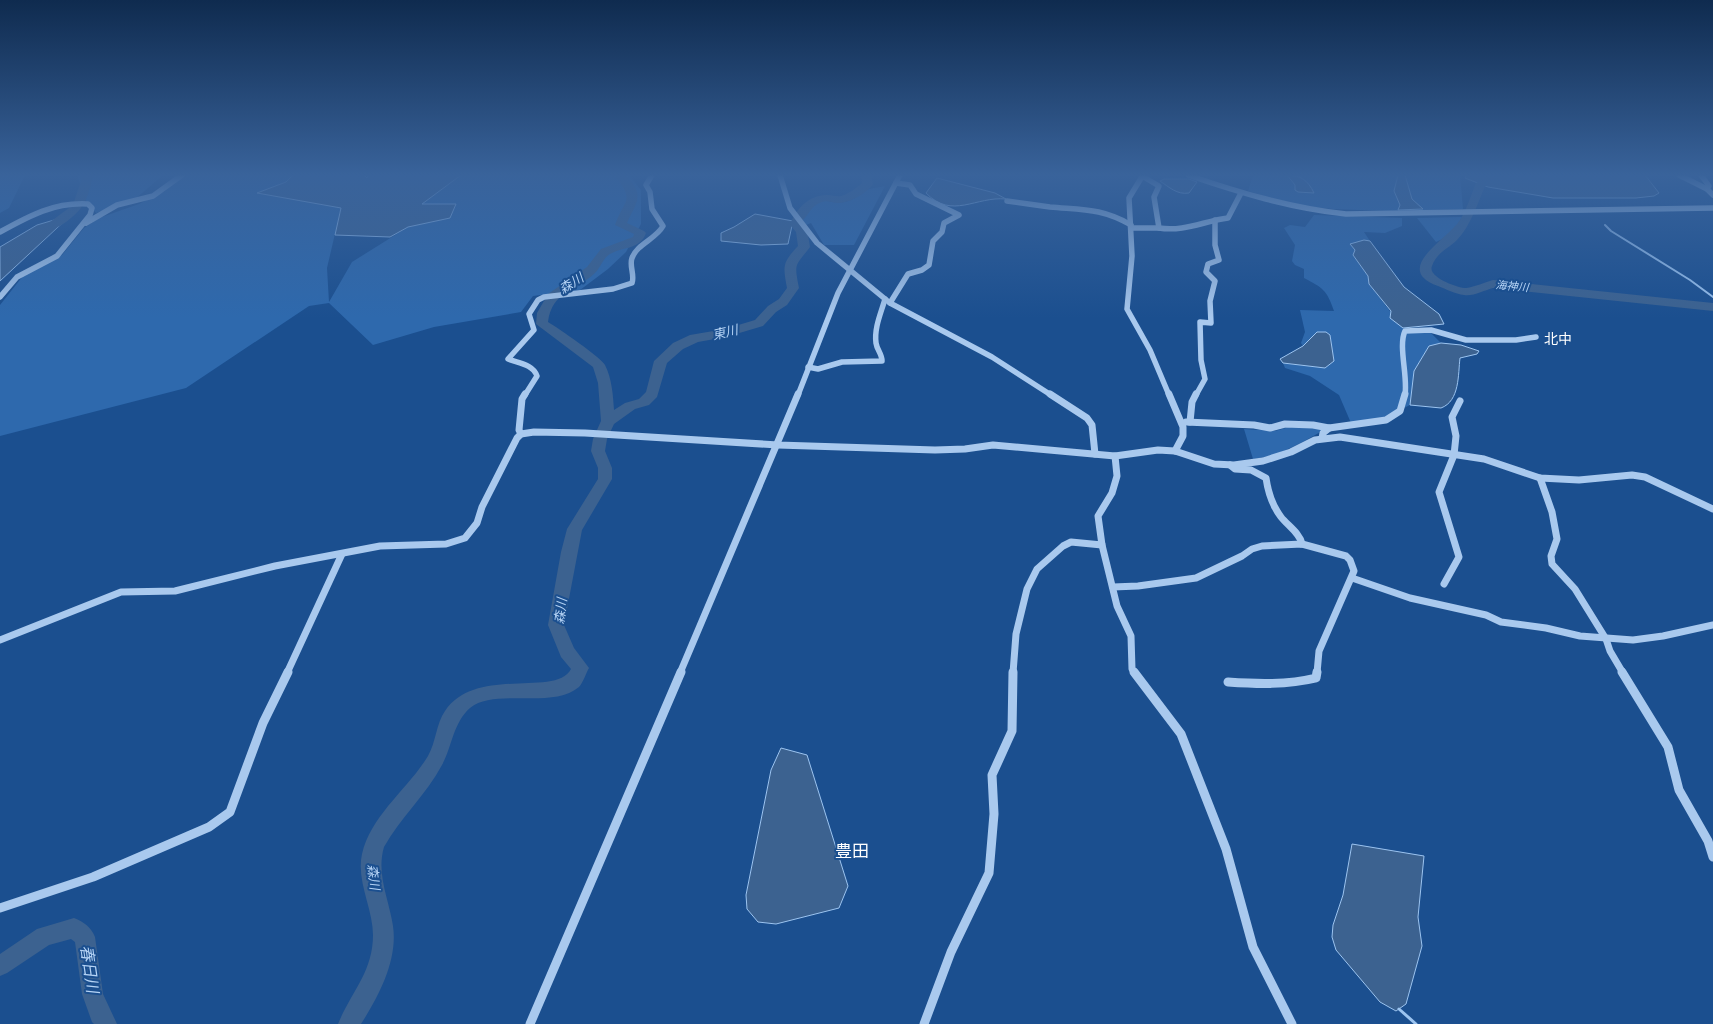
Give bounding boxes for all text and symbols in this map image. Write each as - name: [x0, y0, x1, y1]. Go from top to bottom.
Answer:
- water label: 森川: [556, 268, 588, 297]
- water label: 海神川: [1495, 278, 1530, 294]
- water label: 東川: [711, 321, 741, 343]
- district label: 北中: [1544, 330, 1572, 347]
- water label: 森川: [550, 595, 570, 625]
- district label: 豊田: [835, 840, 869, 861]
- water label: 森川: [364, 863, 384, 893]
- water label: 春日川: [78, 944, 104, 996]

